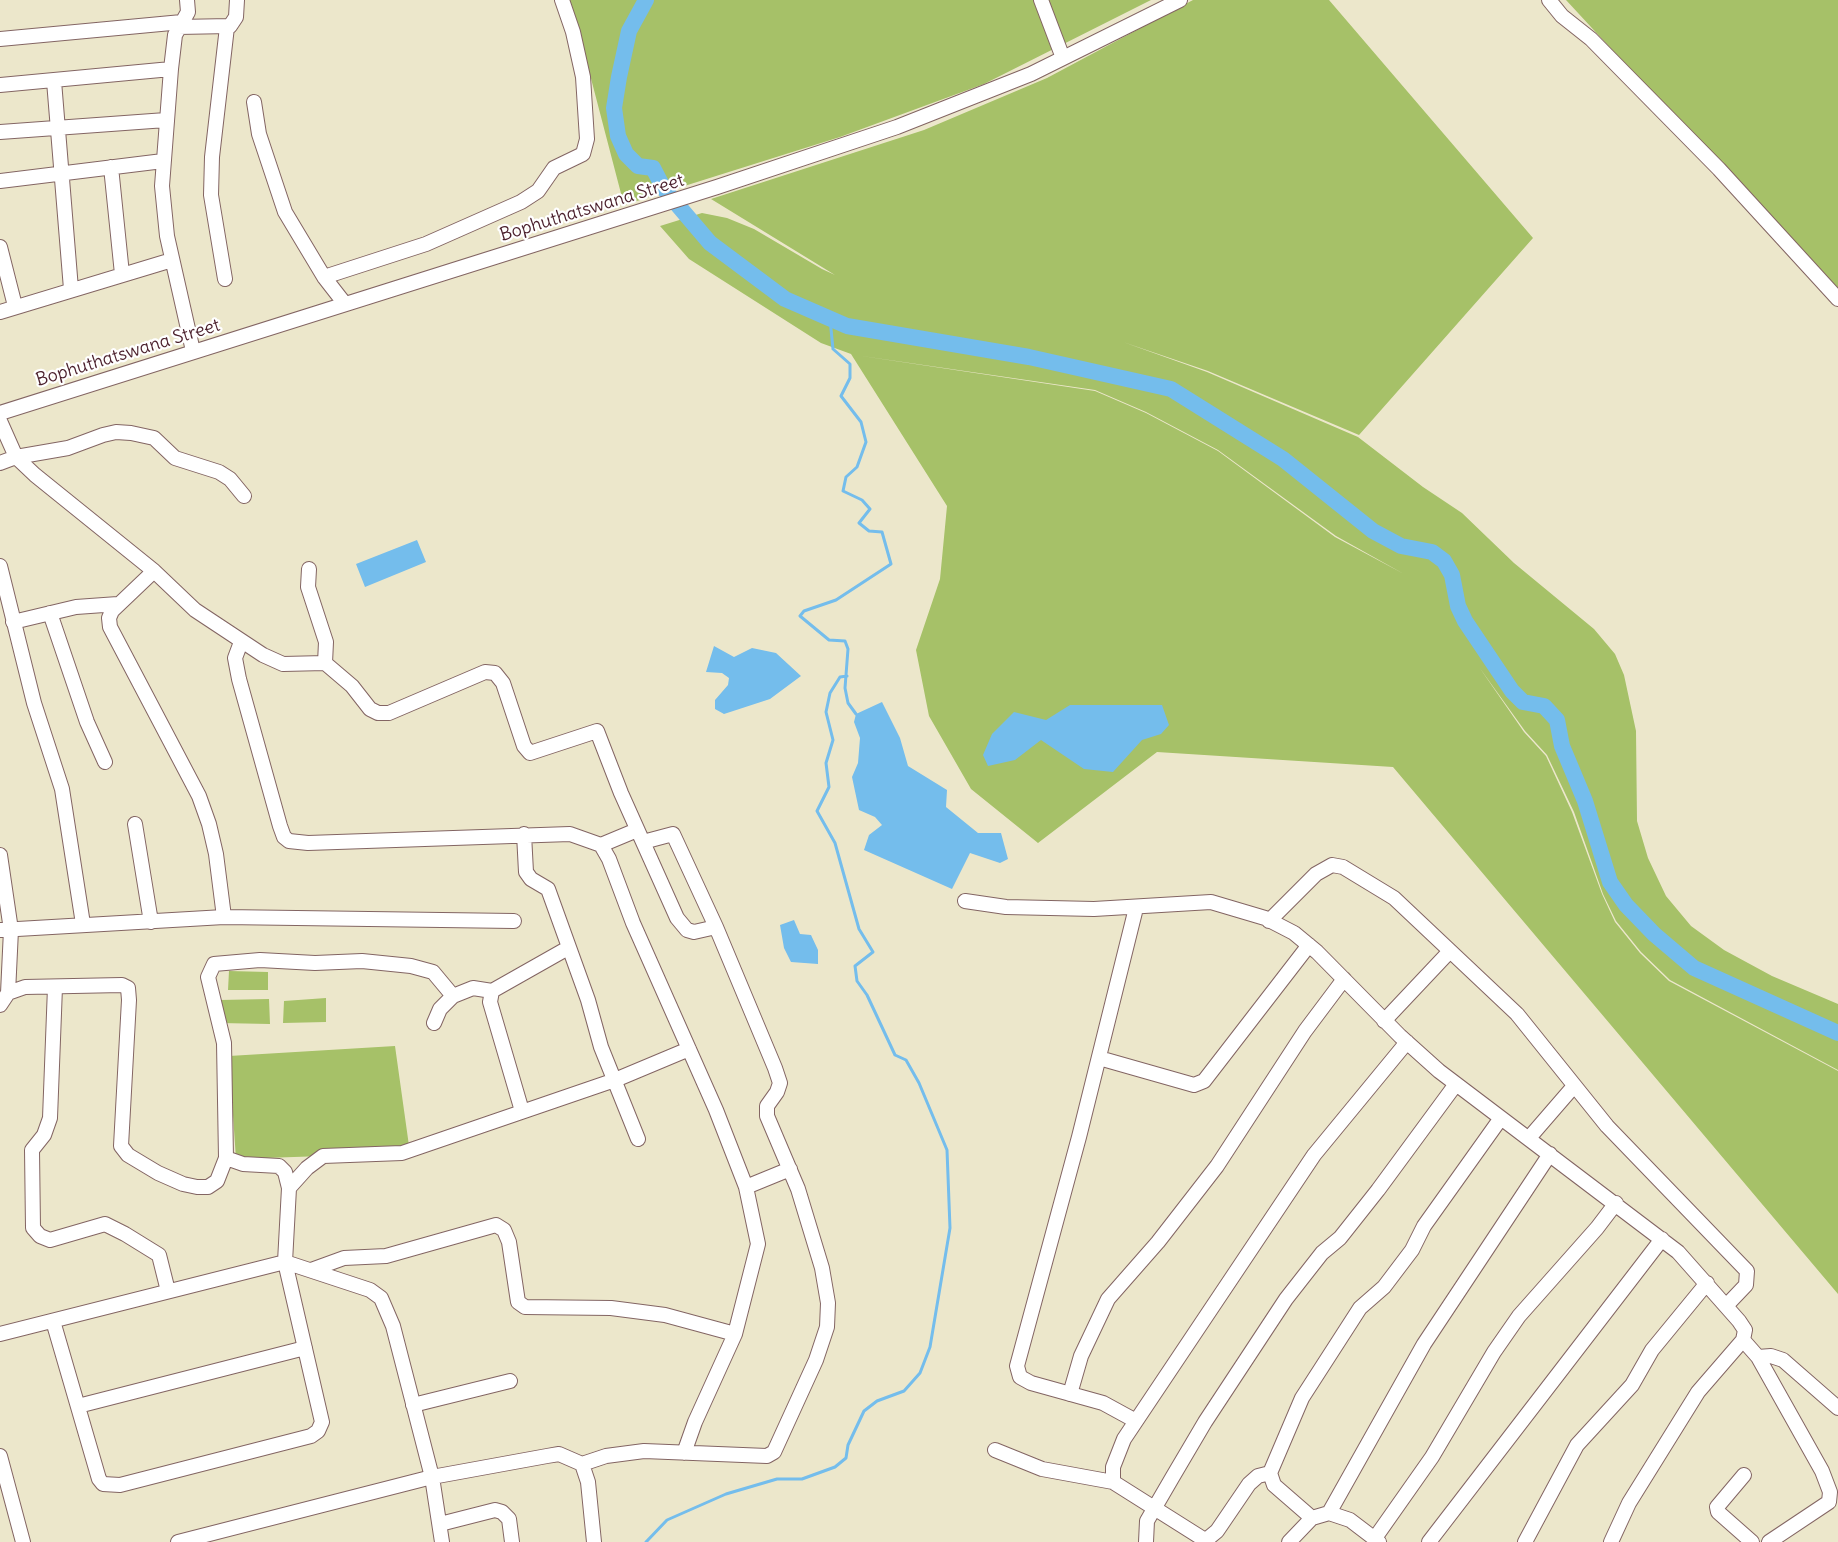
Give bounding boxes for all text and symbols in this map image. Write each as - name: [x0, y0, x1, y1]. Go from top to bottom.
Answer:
- street label: Bophuthatswana Street: [497, 170, 687, 246]
- street label: Bophuthatswana Street: [33, 315, 223, 391]

